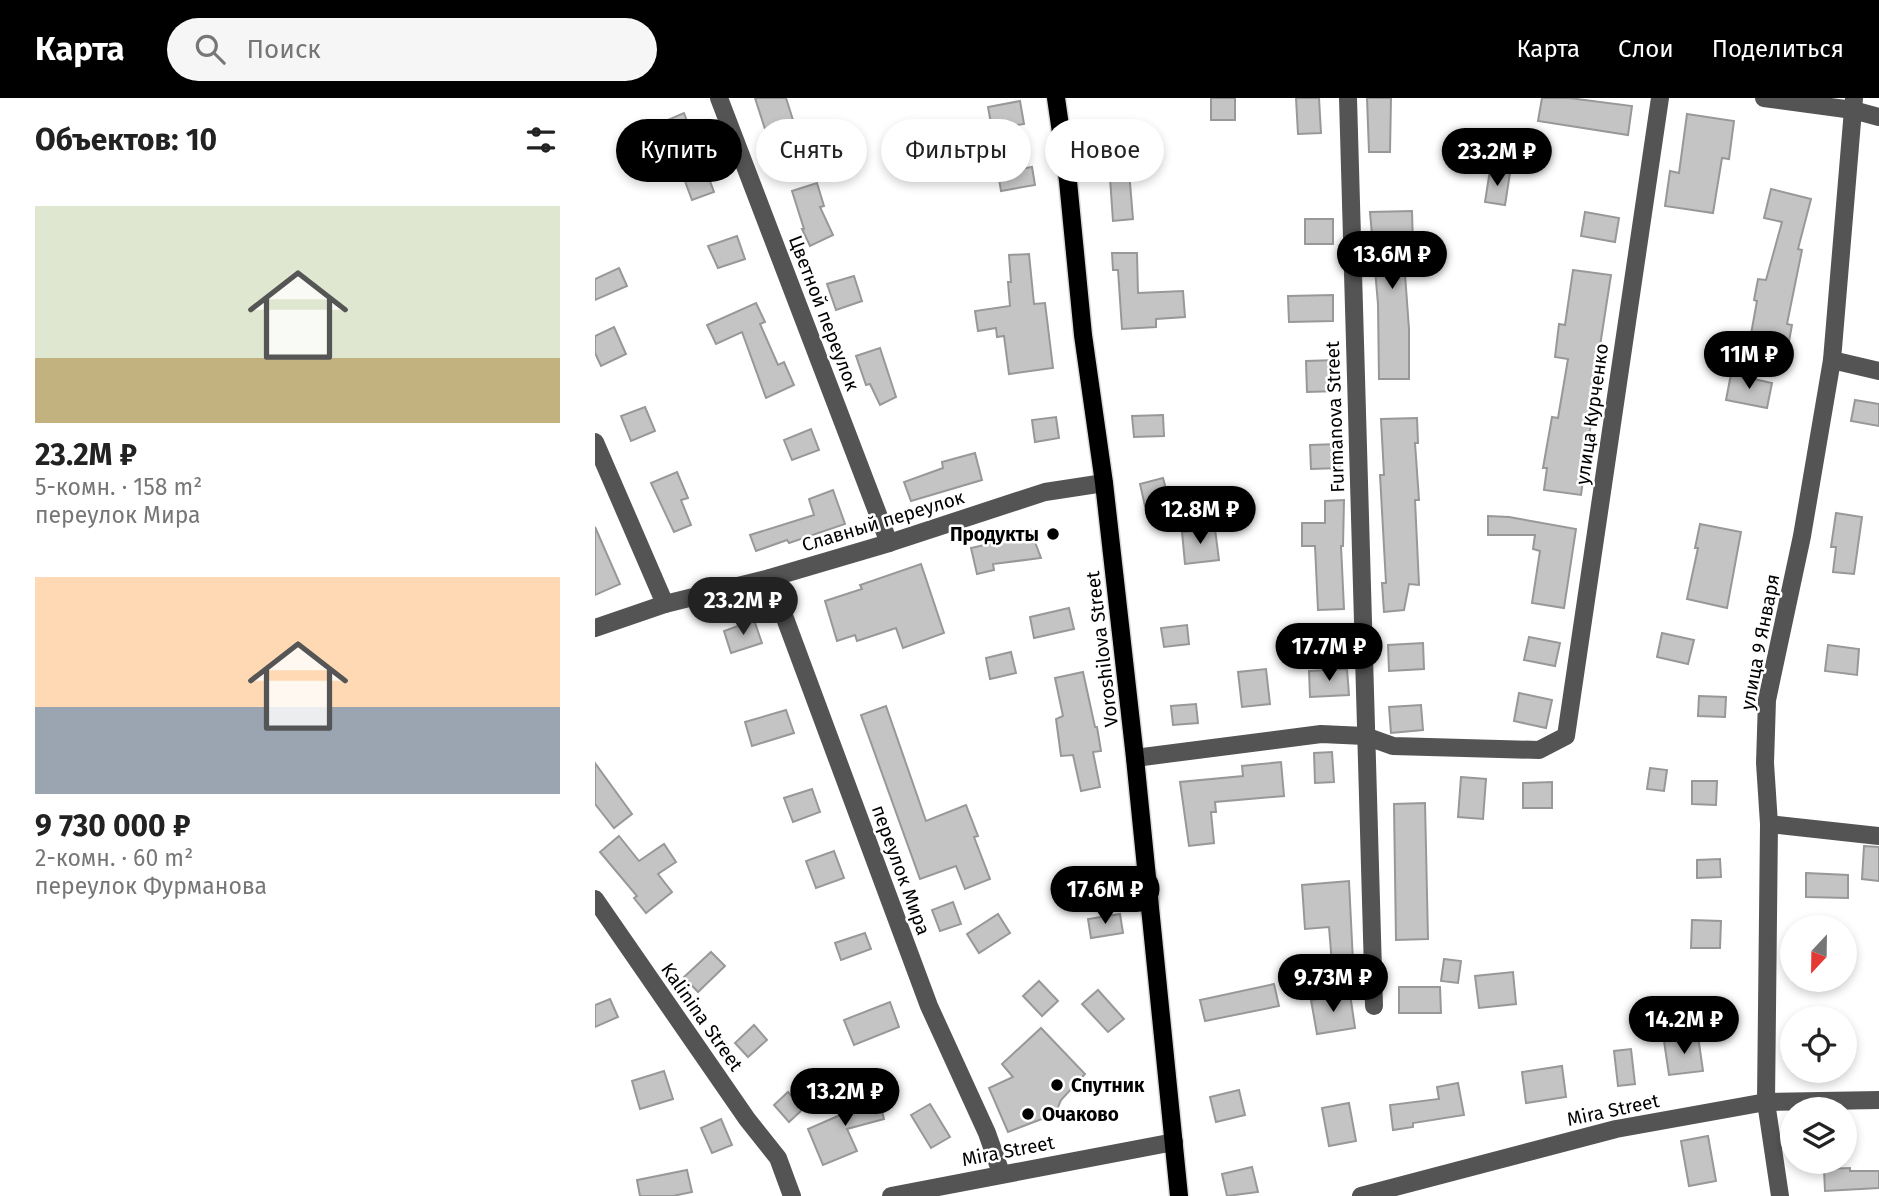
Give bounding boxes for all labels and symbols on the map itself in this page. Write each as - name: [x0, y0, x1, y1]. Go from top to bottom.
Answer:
- pin: 23.2M ₽: [1432, 129, 1562, 188]
- street label: Цветной переулок: [784, 232, 864, 394]
- pin: 13.6M ₽: [1327, 232, 1457, 291]
- pin: 11M ₽: [1700, 331, 1798, 391]
- street label: Furmanova Street: [1321, 341, 1349, 493]
- street label: улица Курченко: [1571, 342, 1613, 486]
- street label: Славный переулок: [799, 485, 967, 557]
- pin: 12.8M ₽: [1135, 486, 1265, 546]
- place label: Продукты: [950, 523, 1039, 546]
- marker: Продукты: [1045, 526, 1061, 542]
- street label: Voroshilova Street: [1081, 570, 1123, 728]
- street label: улица 9 Января: [1736, 572, 1784, 712]
- pin: 23.2M ₽: [678, 578, 808, 637]
- pin: 17.7M ₽: [1264, 624, 1394, 683]
- street label: переулок Мира: [867, 802, 935, 938]
- pin: 17.6M ₽: [1040, 866, 1170, 926]
- north arrow: [1780, 915, 1857, 992]
- pin: 9.73M ₽: [1268, 954, 1398, 1014]
- street label: Kalinina Street: [656, 959, 748, 1076]
- pin: 14.2M ₽: [1619, 996, 1749, 1056]
- pin: 13.2M ₽: [780, 1068, 910, 1128]
- place label: Спутник: [1071, 1074, 1145, 1097]
- marker: Спутник: [1049, 1077, 1065, 1093]
- street label: Mira Street: [1565, 1089, 1661, 1131]
- place label: Очаково: [1042, 1103, 1119, 1126]
- marker: Очаково: [1020, 1106, 1036, 1122]
- street label: Mira Street: [960, 1131, 1056, 1171]

